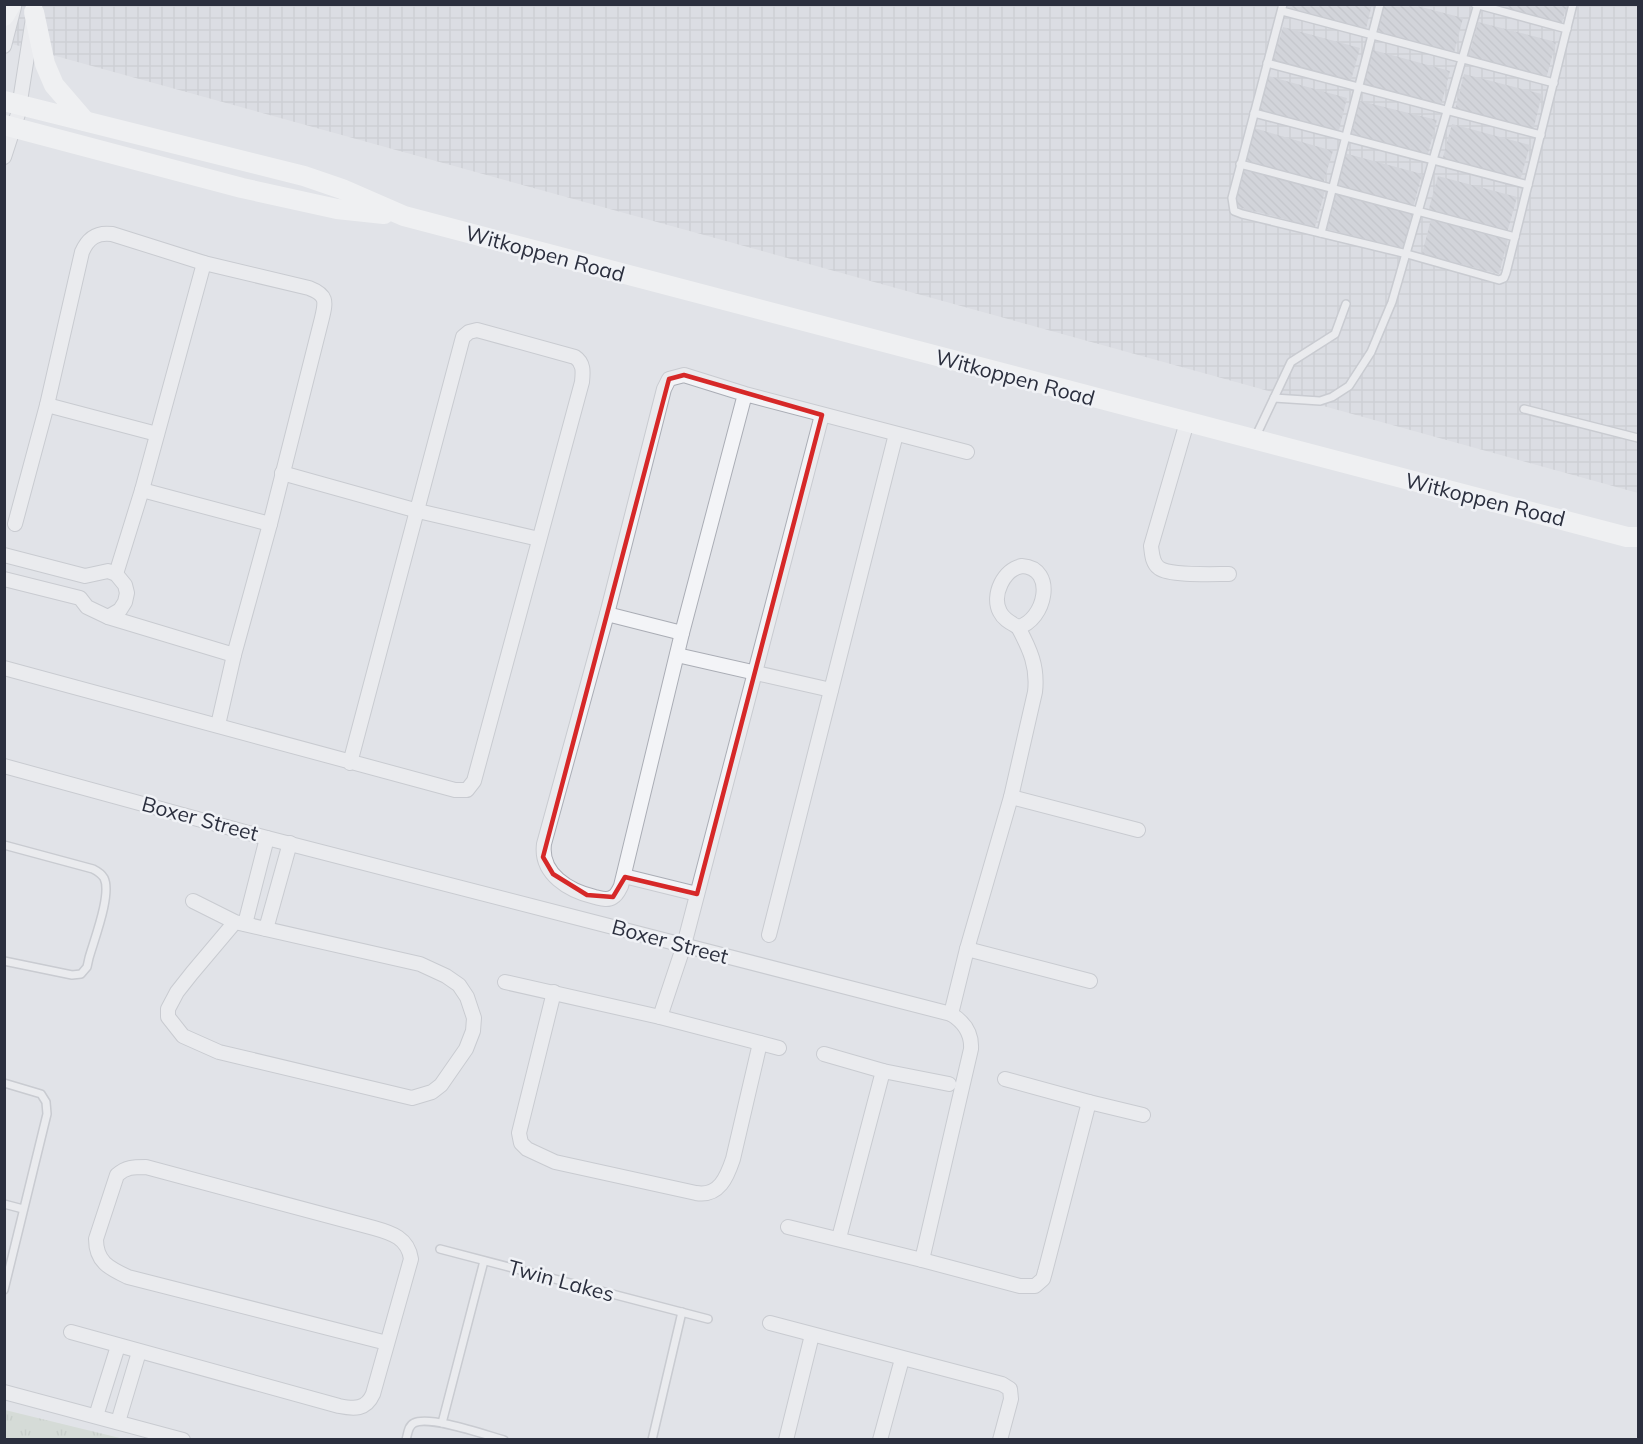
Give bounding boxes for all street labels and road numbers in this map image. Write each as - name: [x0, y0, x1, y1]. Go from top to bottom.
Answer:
- street label: Witkoppen Road: [463, 219, 628, 287]
- street label: Witkoppen Road: [933, 343, 1098, 411]
- street label: Witkoppen Road: [1402, 467, 1568, 531]
- street label: Boxer Street: [139, 790, 261, 846]
- street label: Boxer Street: [609, 913, 731, 969]
- street label: Twin Lakes: [505, 1253, 617, 1307]

